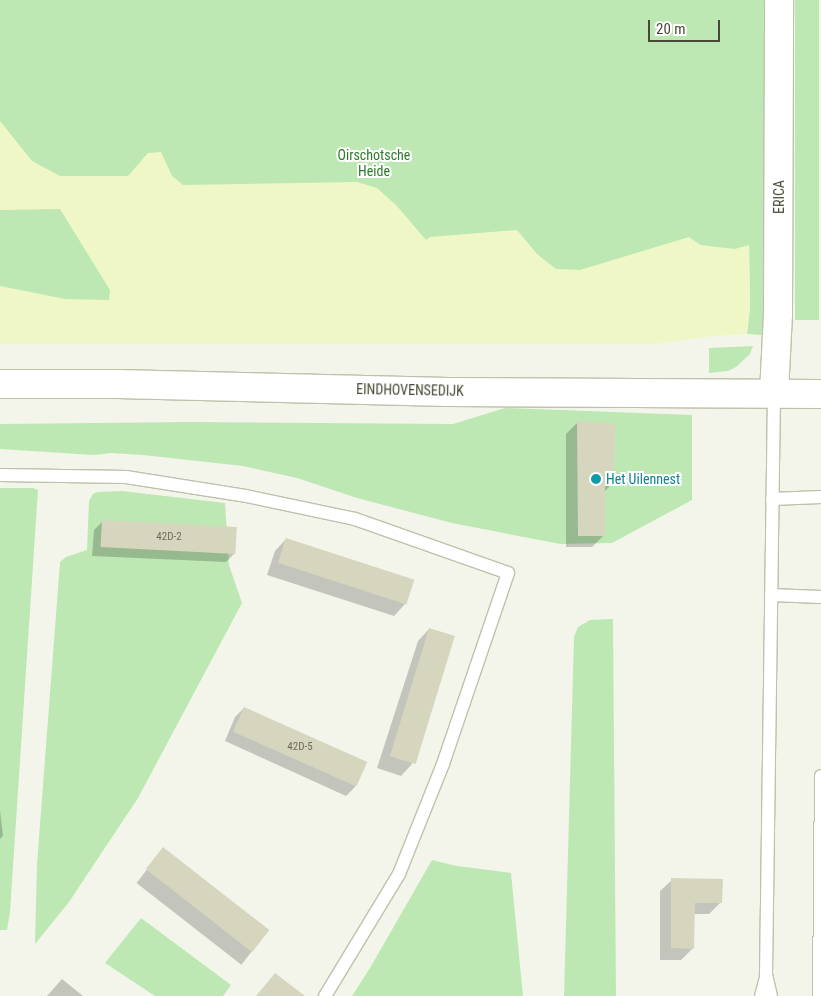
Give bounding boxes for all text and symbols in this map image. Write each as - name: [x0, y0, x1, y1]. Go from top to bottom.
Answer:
- scale bar: [651, 10, 724, 42]
- text: 20 m: [656, 20, 686, 38]
- park label: Oirschotsche Heide: [338, 147, 410, 180]
- street label: ERICA: [771, 180, 787, 214]
- street label: EINDHOVENSEDIJK: [356, 381, 464, 399]
- place label: Het Uilennest: [606, 471, 680, 487]
- marker: Het Uilennest: [590, 473, 602, 485]
- house number: 42D-2: [156, 530, 182, 544]
- house number: 42D-5: [287, 740, 313, 754]

